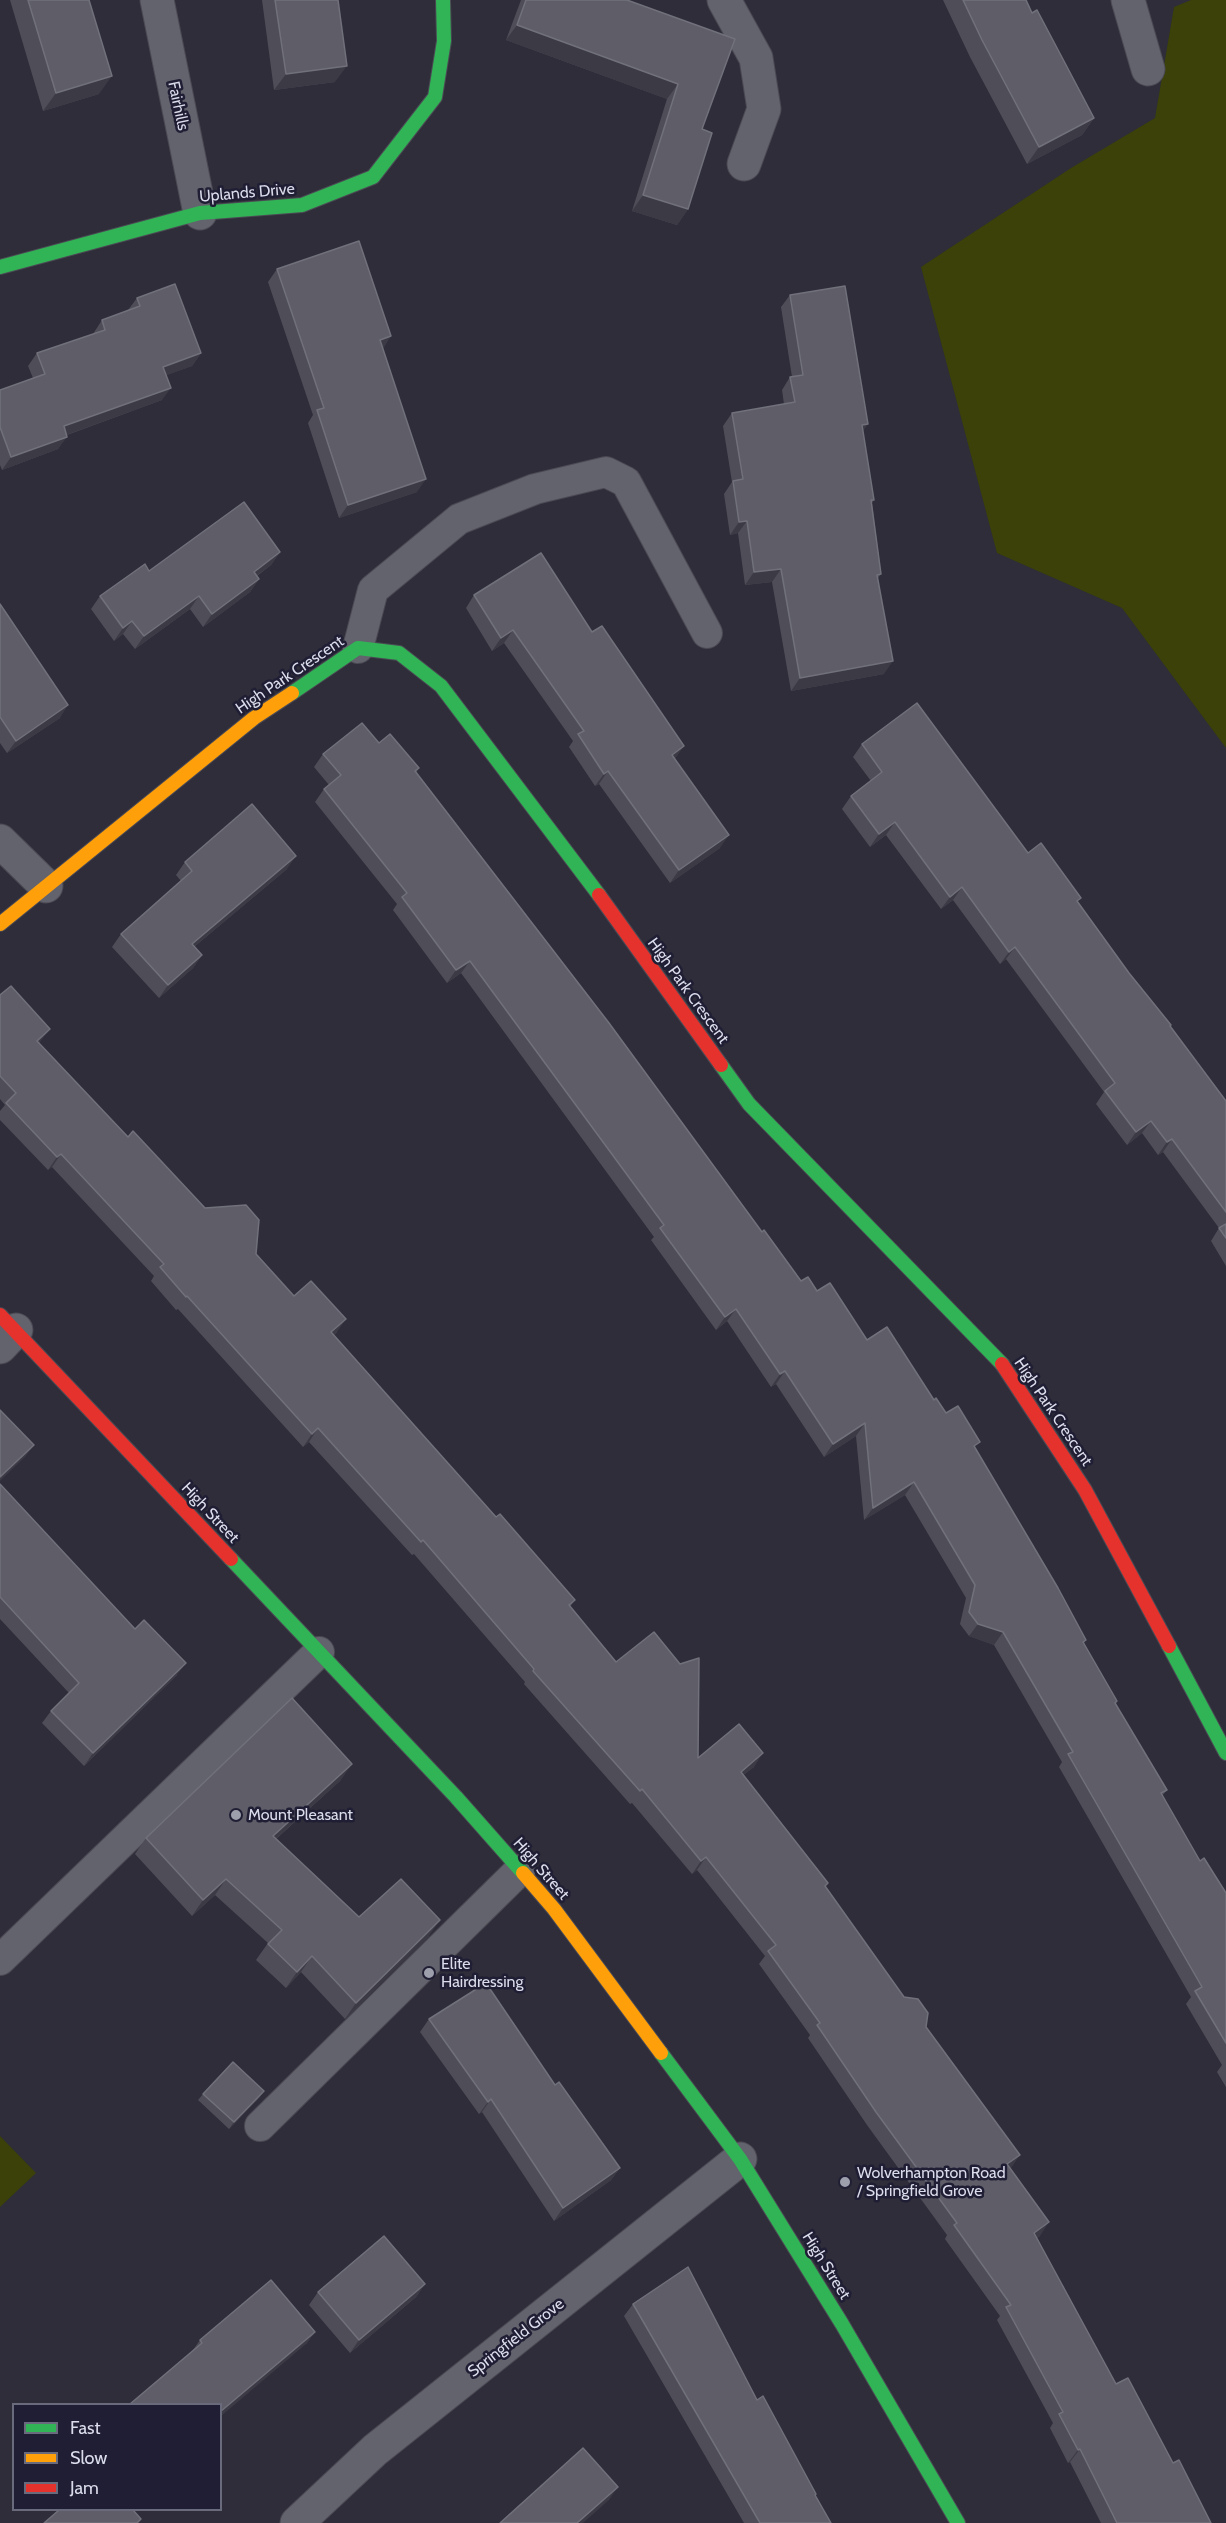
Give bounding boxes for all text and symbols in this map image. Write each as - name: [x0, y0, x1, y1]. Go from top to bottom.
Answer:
- street label: Fairhills: [163, 80, 193, 132]
- street label: Uplands Drive: [199, 179, 295, 207]
- street label: High Park Crescent: [232, 632, 348, 718]
- street label: High Park Crescent: [643, 934, 733, 1048]
- street label: High Park Crescent: [1010, 1354, 1096, 1470]
- street label: High Street: [177, 1479, 243, 1547]
- place label: Mount Pleasant: [248, 1805, 353, 1825]
- marker: Mount Pleasant: [229, 1808, 243, 1822]
- street label: High Street: [509, 1834, 573, 1904]
- place label: Elite Hairdressing: [441, 1954, 524, 1992]
- marker: Elite Hairdressing: [422, 1966, 436, 1980]
- place label: Wolverhampton Road / Springfield Grove: [857, 2163, 1006, 2201]
- marker: Wolverhampton Road / Springfield Grove: [838, 2175, 852, 2189]
- street label: High Street: [798, 2229, 854, 2303]
- street label: Springfield Grove: [464, 2295, 568, 2381]
- legend: [12, 2403, 222, 2511]
- text: Fast: [70, 2417, 101, 2439]
- text: Slow: [70, 2447, 107, 2469]
- text: Jam: [70, 2477, 99, 2499]

